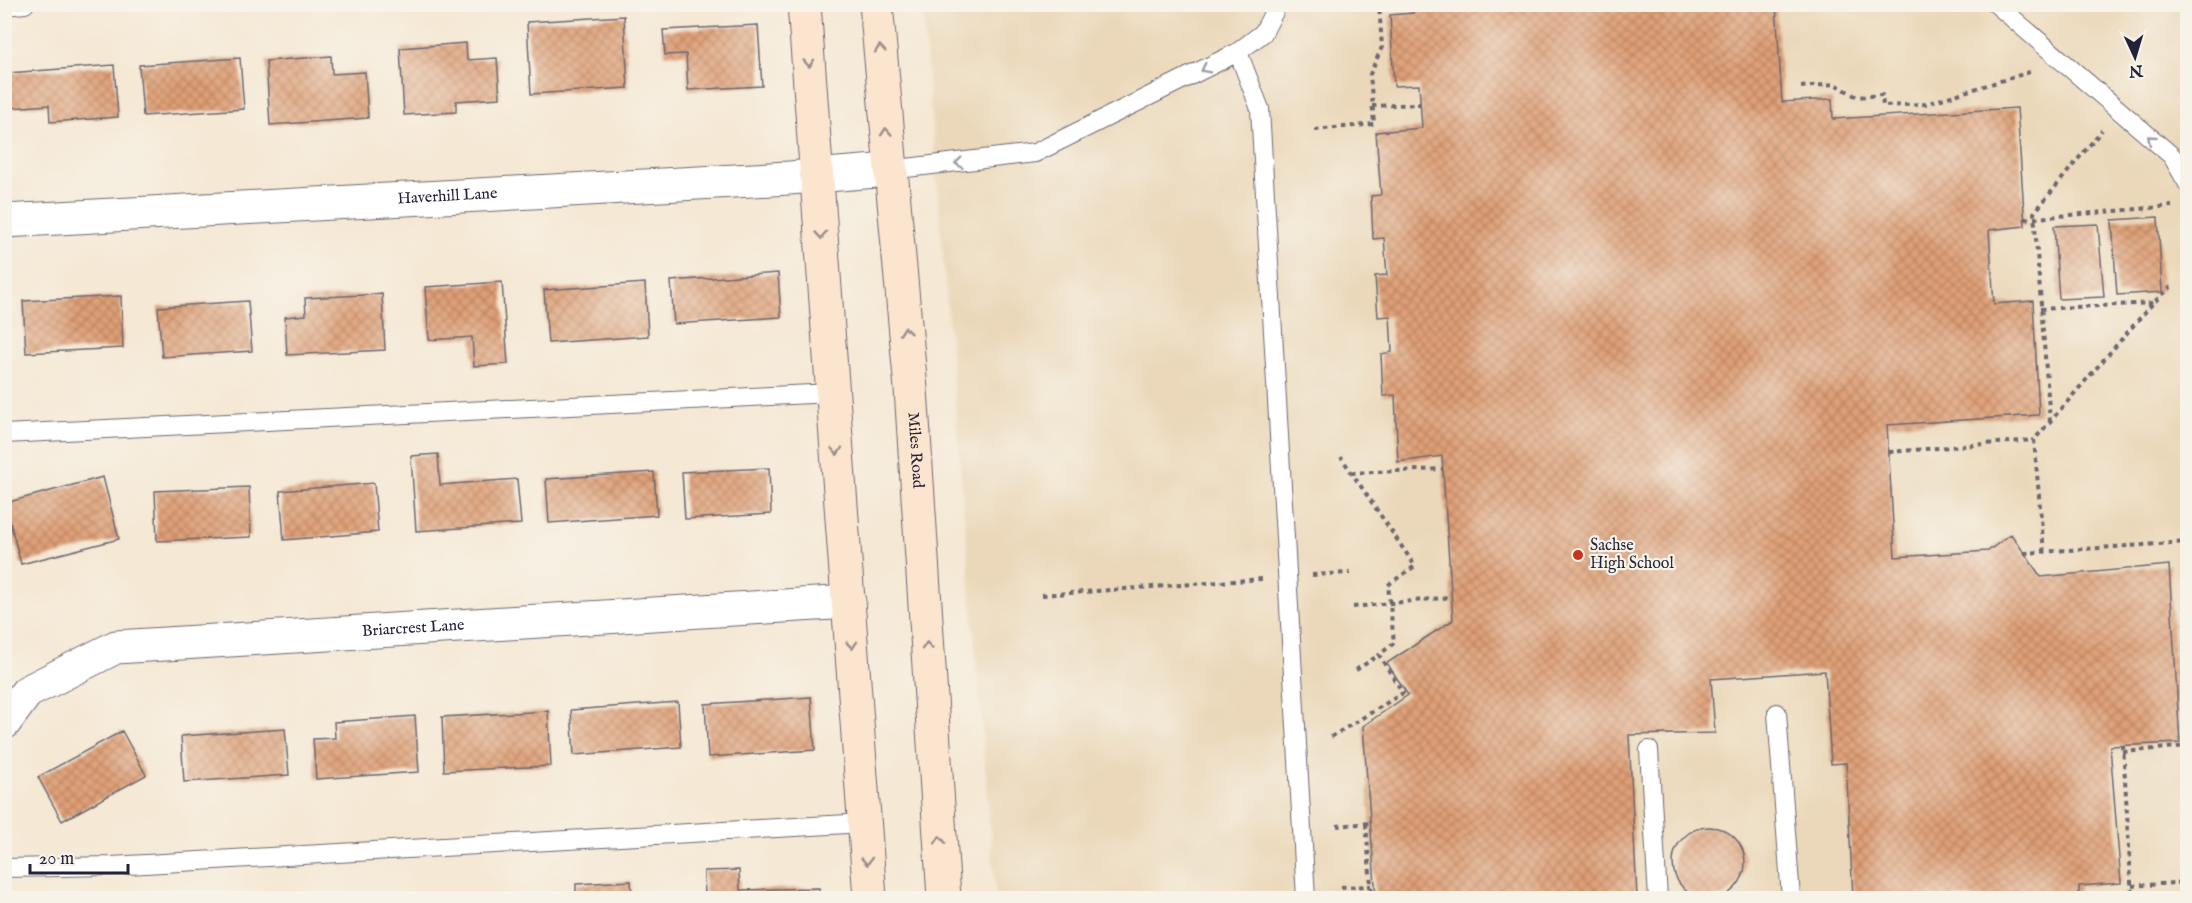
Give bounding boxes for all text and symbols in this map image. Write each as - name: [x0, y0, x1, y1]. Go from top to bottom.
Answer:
- north arrow: [2105, 27, 2165, 87]
- one-way arrow: [873, 44, 886, 53]
- one-way arrow: [802, 58, 815, 67]
- text: N: [2128, 59, 2145, 80]
- one-way arrow: [1201, 61, 1212, 73]
- one-way arrow: [880, 127, 893, 136]
- one-way arrow: [2147, 135, 2158, 146]
- one-way arrow: [954, 156, 963, 169]
- street label: Haverhill Lane: [397, 184, 498, 209]
- one-way arrow: [814, 230, 827, 239]
- one-way arrow: [899, 326, 912, 335]
- street label: Miles Road: [903, 412, 927, 489]
- one-way arrow: [830, 446, 843, 455]
- place label: Sachse High School: [1590, 536, 1674, 574]
- marker: Sachse High School: [1571, 548, 1585, 562]
- street label: Briarcrest Lane: [361, 616, 465, 642]
- one-way arrow: [846, 641, 859, 650]
- one-way arrow: [920, 641, 933, 650]
- one-way arrow: [934, 836, 947, 845]
- scale bar: [30, 837, 128, 875]
- text: 20 m: [39, 848, 74, 871]
- one-way arrow: [861, 856, 874, 865]

